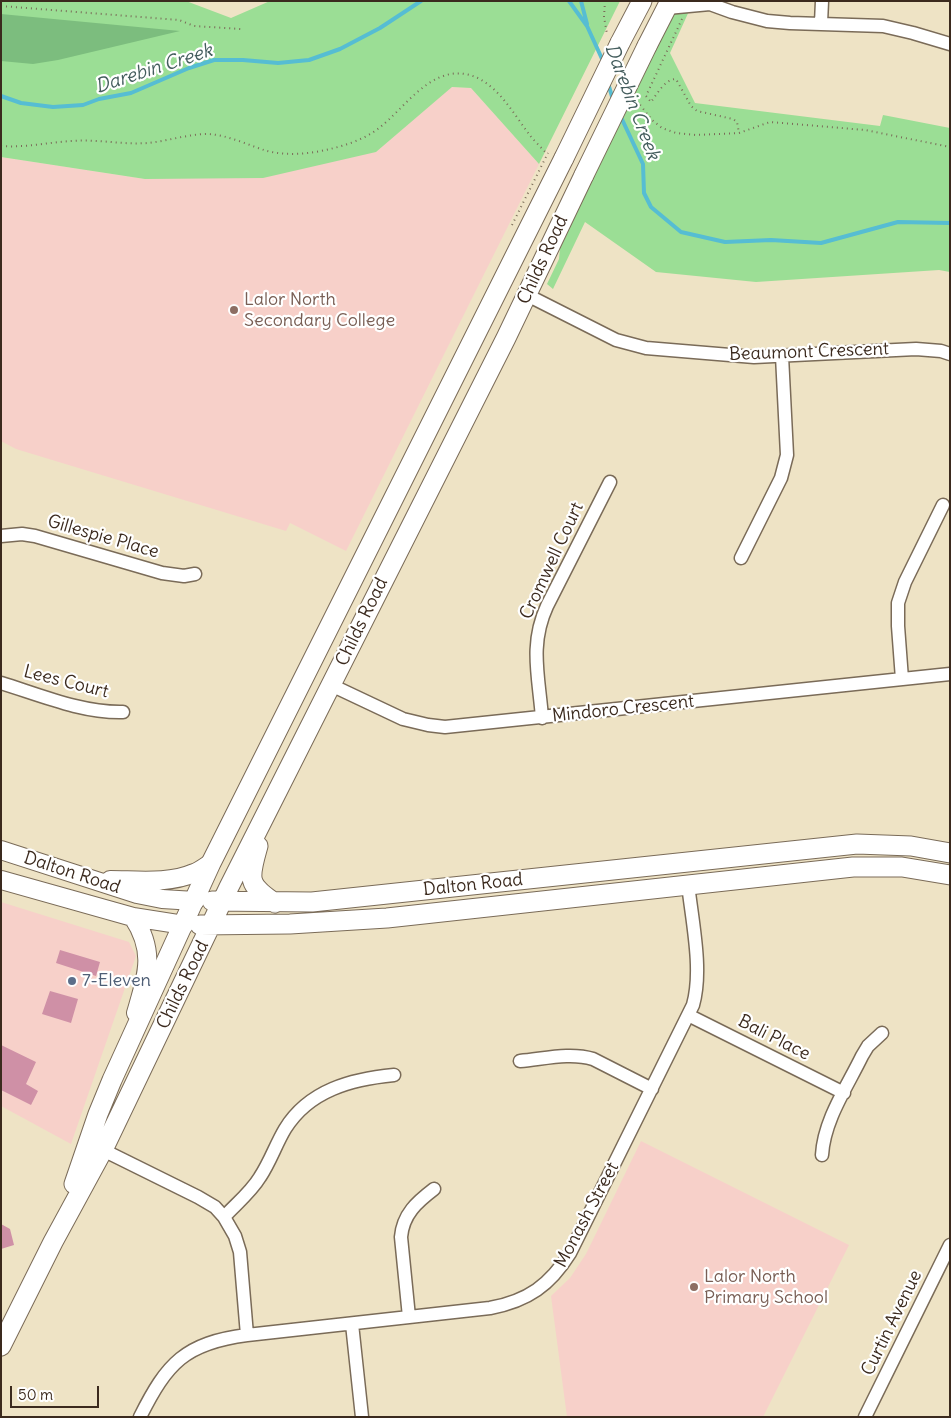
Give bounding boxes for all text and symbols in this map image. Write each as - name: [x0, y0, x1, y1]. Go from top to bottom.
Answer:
- water label: Darebin Creek: [93, 39, 215, 99]
- water label: Darebin Creek: [600, 41, 664, 163]
- street label: Childs Road: [513, 212, 573, 308]
- place label: Lalor North Secondary College: [244, 289, 395, 332]
- marker: Lalor North Secondary College: [228, 304, 240, 316]
- street label: Beaumont Crescent: [729, 338, 889, 366]
- street label: Cromwell Court: [515, 499, 589, 623]
- street label: Gillespie Place: [45, 511, 161, 563]
- street label: Childs Road: [331, 574, 393, 670]
- street label: Lees Court: [21, 661, 111, 703]
- street label: Mindoro Crescent: [551, 691, 695, 727]
- street label: Dalton Road: [21, 847, 123, 899]
- street label: Dalton Road: [422, 869, 524, 901]
- street label: Childs Road: [152, 937, 214, 1033]
- place label: 7-Eleven: [82, 970, 151, 992]
- marker: 7-Eleven: [66, 975, 78, 987]
- street label: Bali Place: [734, 1011, 814, 1065]
- street label: Monash Street: [550, 1159, 624, 1271]
- place label: Lalor North Primary School: [704, 1266, 828, 1308]
- street label: Curtin Avenue: [857, 1267, 927, 1379]
- marker: Lalor North Primary School: [688, 1281, 700, 1293]
- scale bar: [12, 1376, 101, 1408]
- text: 50 m: [18, 1385, 53, 1404]

